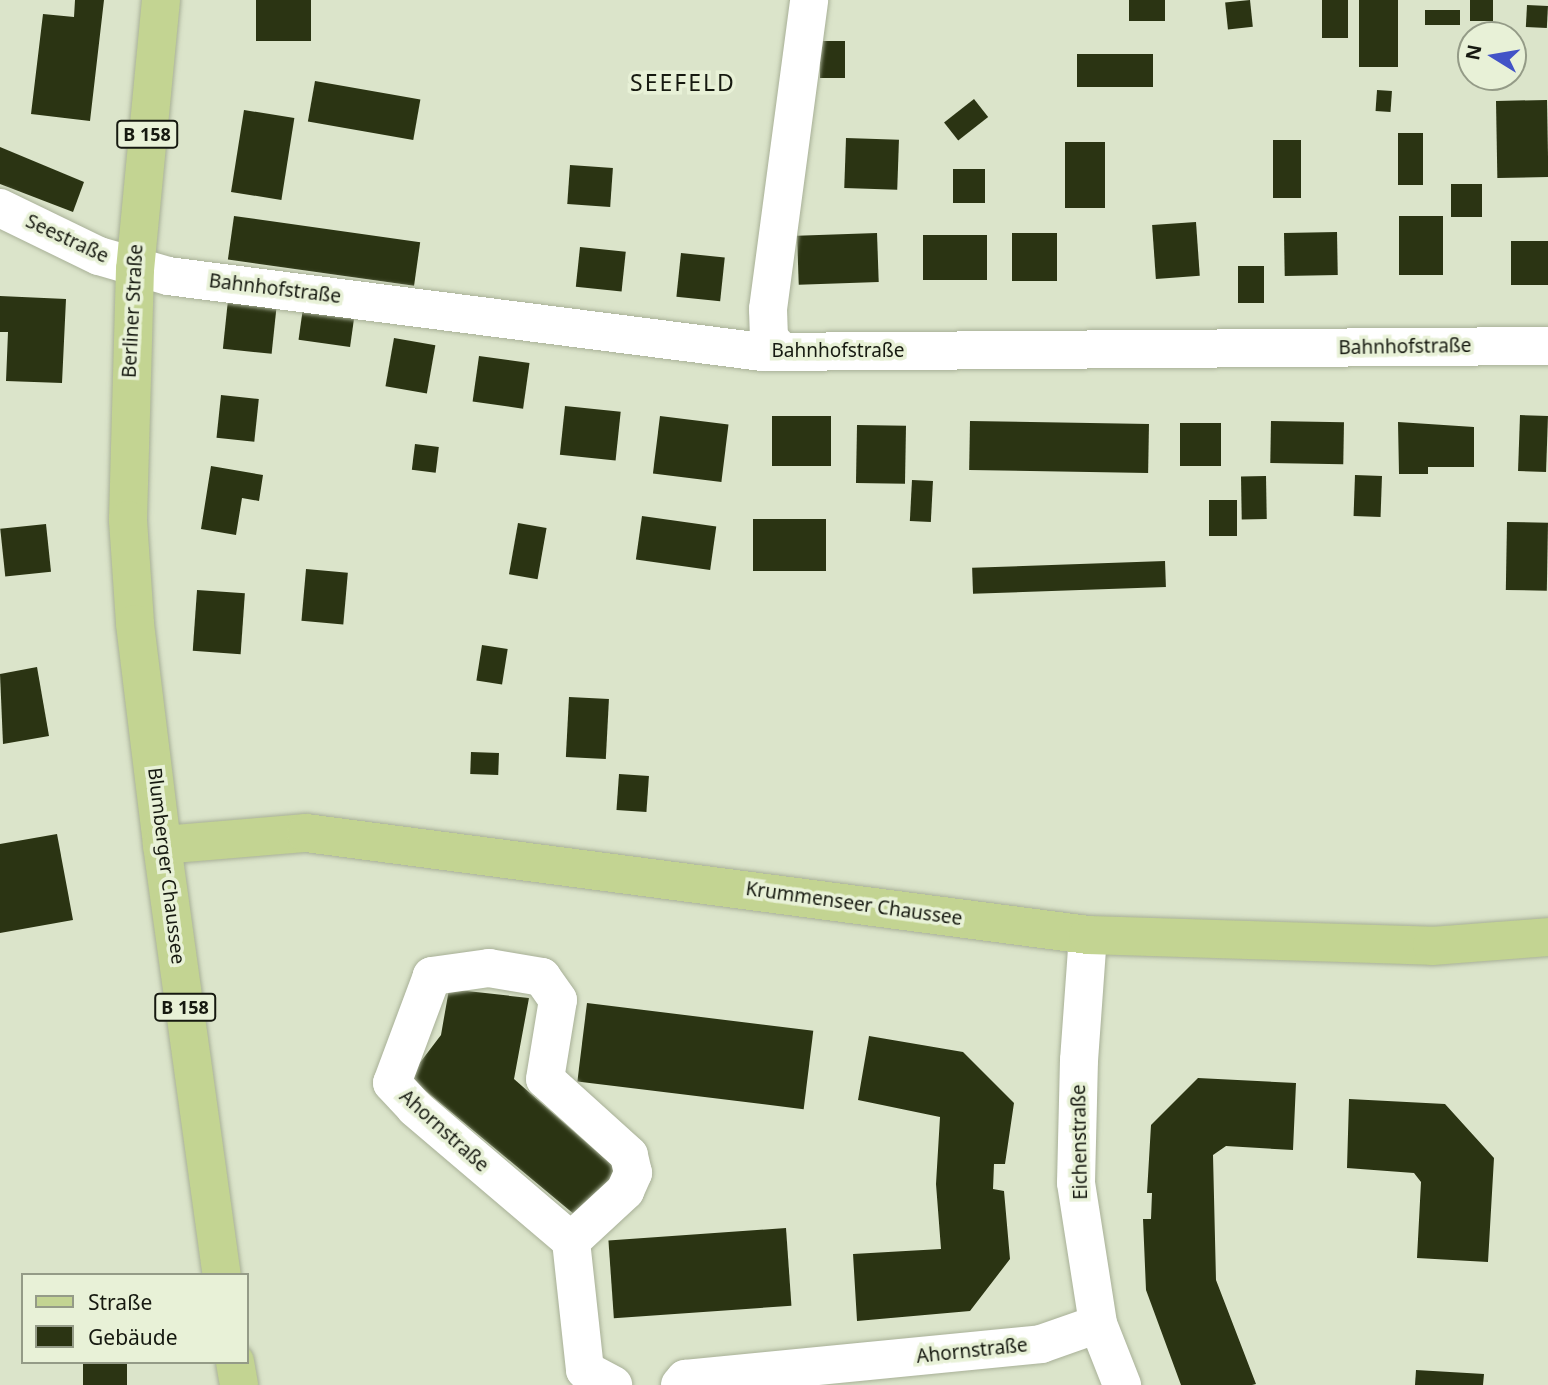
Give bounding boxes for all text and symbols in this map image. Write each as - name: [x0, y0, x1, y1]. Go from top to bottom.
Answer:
- north arrow: [1457, 21, 1527, 91]
- text: N: [1459, 42, 1488, 62]
- district label: SEEFELD: [631, 68, 735, 96]
- road number: B 158: [116, 119, 178, 148]
- street label: Seestraße: [22, 210, 112, 268]
- street label: Berliner Straße: [118, 243, 148, 379]
- street label: Bahnhofstraße: [208, 270, 342, 308]
- street label: Bahnhofstraße: [1338, 334, 1472, 360]
- street label: Bahnhofstraße: [771, 340, 905, 362]
- street label: Blumberger Chaussee: [143, 766, 189, 966]
- street label: Krummenseer Chaussee: [744, 878, 964, 930]
- road number: B 158: [154, 992, 216, 1022]
- street label: Eichenstraße: [1068, 1084, 1092, 1200]
- street label: Ahornstraße: [395, 1085, 493, 1177]
- legend: [21, 1273, 248, 1364]
- text: Straße: [88, 1288, 152, 1316]
- text: Gebäude: [88, 1323, 178, 1351]
- street label: Ahornstraße: [915, 1334, 1029, 1368]

